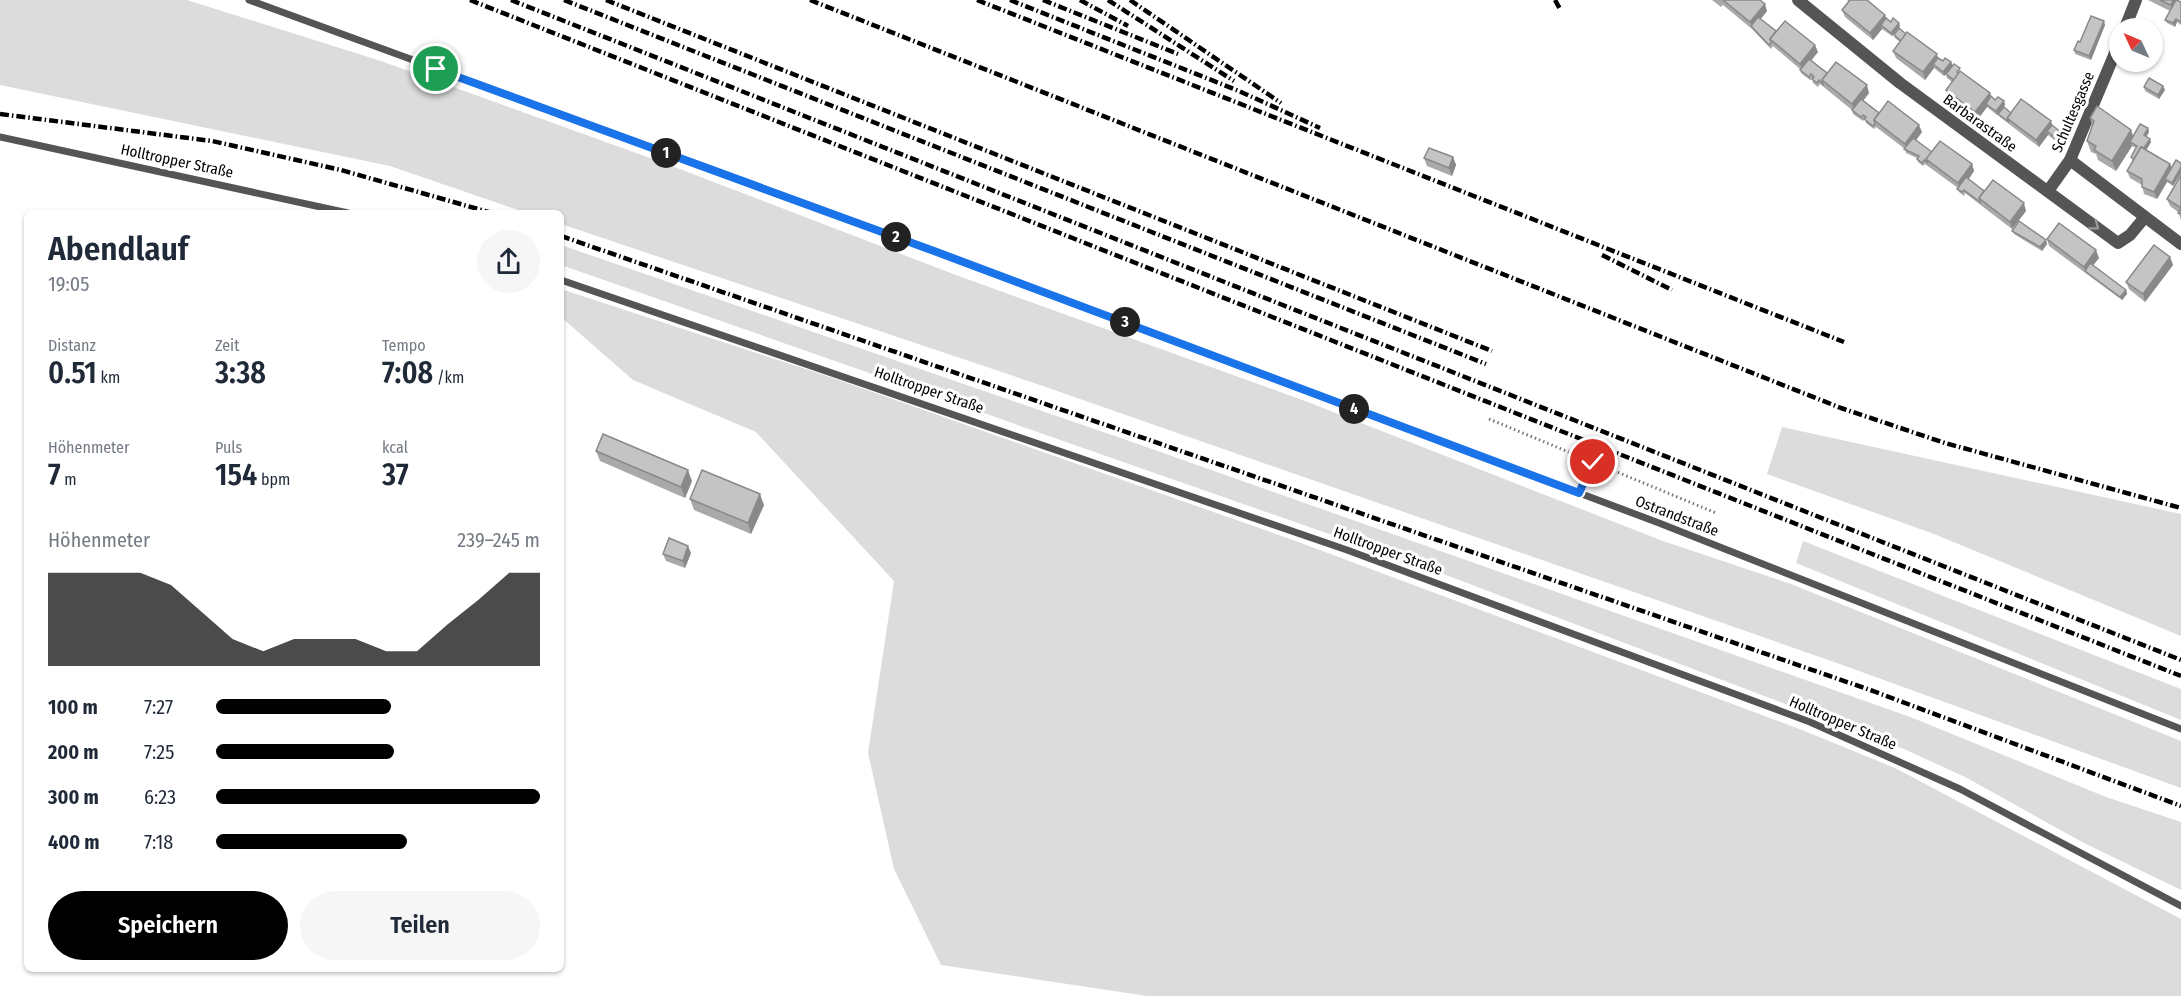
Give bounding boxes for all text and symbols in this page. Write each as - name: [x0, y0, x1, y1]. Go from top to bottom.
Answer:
- north arrow: [2109, 18, 2163, 72]
- map controls: [2109, 18, 2163, 72]
- pin: [410, 43, 461, 94]
- icon: arrive: [419, 52, 452, 85]
- street label: Schultesgasse: [2048, 69, 2098, 155]
- street label: Barbarastraße: [1940, 90, 2020, 156]
- pin: 1: [651, 138, 681, 168]
- street label: Holltropper Straße: [119, 140, 235, 182]
- text: 1: [663, 143, 669, 162]
- one-way arrow: [2088, 218, 2099, 229]
- pin: 2: [881, 222, 911, 252]
- text: 2: [892, 227, 900, 246]
- text: Abendlauf: [48, 229, 188, 269]
- button: share: [477, 230, 540, 293]
- text: 19:05: [48, 272, 89, 296]
- pin: 3: [1110, 307, 1140, 337]
- text: 3: [1121, 312, 1129, 331]
- text: Distanz: [48, 336, 96, 355]
- text: Zeit: [215, 336, 239, 355]
- text: Tempo: [382, 336, 426, 355]
- text: 0.51: [48, 355, 97, 391]
- text: 3:38: [215, 355, 266, 391]
- text: 7:08: [382, 355, 433, 391]
- street label: Holltropper Straße: [872, 363, 986, 417]
- text: km: [97, 368, 120, 387]
- text: /km: [433, 368, 464, 387]
- pin: 4: [1339, 394, 1369, 424]
- text: 4: [1350, 399, 1358, 418]
- pin: [1567, 436, 1618, 487]
- text: Höhenmeter: [48, 438, 130, 457]
- text: Puls: [215, 438, 242, 457]
- text: kcal: [382, 438, 408, 457]
- icon: check: [1576, 445, 1609, 478]
- text: 7: [48, 457, 61, 493]
- text: 154: [215, 457, 257, 493]
- text: 37: [382, 457, 409, 493]
- text: m: [61, 470, 77, 489]
- text: bpm: [257, 470, 290, 489]
- street label: Ostrandstraße: [1633, 492, 1721, 540]
- street label: Holltropper Straße: [1331, 523, 1445, 579]
- text: Höhenmeter: [48, 528, 150, 552]
- text: 239–245 m: [457, 528, 540, 552]
- street label: Holltropper Straße: [1787, 692, 1899, 754]
- text: 100 m: [48, 695, 98, 719]
- text: 7:27: [144, 695, 173, 719]
- text: 200 m: [48, 740, 99, 764]
- text: 7:25: [144, 740, 174, 764]
- text: 300 m: [48, 785, 99, 809]
- text: 6:23: [144, 785, 176, 809]
- text: 400 m: [48, 830, 100, 854]
- text: 7:18: [144, 830, 173, 854]
- button: Speichern: [48, 891, 288, 960]
- button: Teilen: [300, 891, 540, 960]

